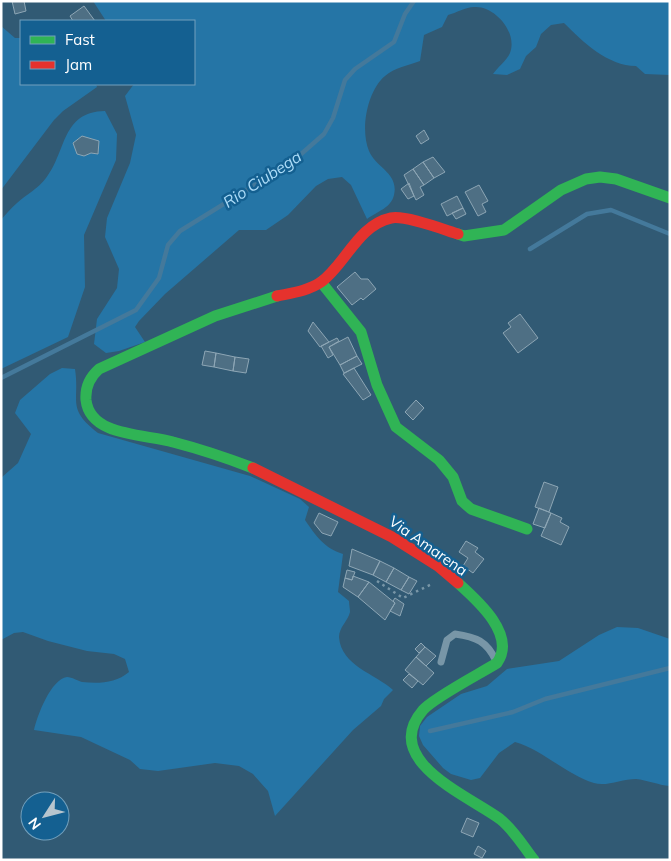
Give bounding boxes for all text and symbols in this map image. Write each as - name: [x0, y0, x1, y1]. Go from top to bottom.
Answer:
- legend: [20, 20, 195, 85]
- text: Fast: [65, 30, 95, 49]
- text: Jam: [65, 55, 92, 74]
- water label: Rio Ciubega: [219, 146, 305, 212]
- street label: Via Amarena: [385, 512, 471, 580]
- north arrow: [20, 791, 70, 841]
- text: N: [24, 814, 45, 833]

